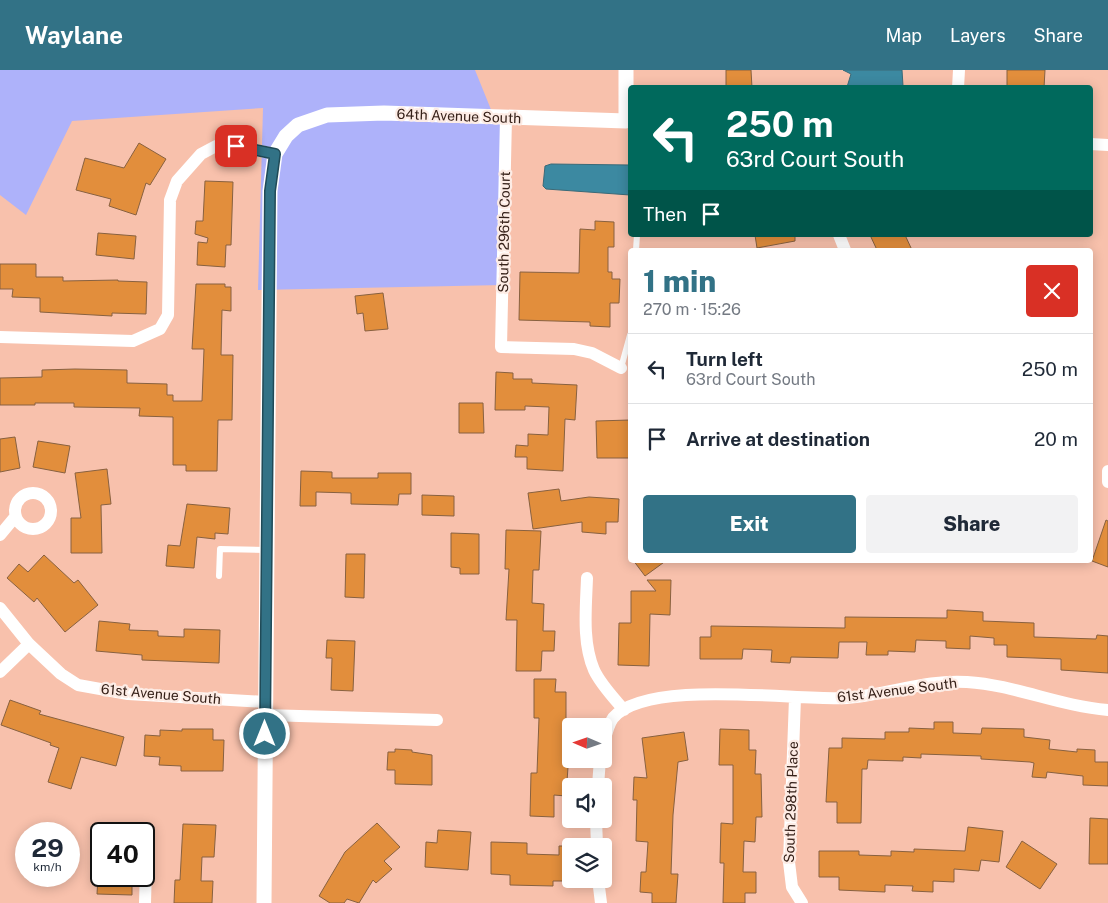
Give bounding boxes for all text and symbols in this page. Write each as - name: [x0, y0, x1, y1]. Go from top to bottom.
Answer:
- text: Waylane: [25, 21, 123, 49]
- text: Map: [886, 25, 922, 46]
- text: Layers: [950, 25, 1006, 46]
- text: Share: [1034, 25, 1083, 46]
- text: 250 m: [726, 104, 834, 145]
- icon: left: [643, 105, 708, 170]
- street label: 64th Avenue South: [396, 106, 522, 126]
- pin: [215, 125, 257, 167]
- icon: arrive: [222, 132, 250, 160]
- text: 63rd Court South: [726, 146, 904, 172]
- street label: South 296th Court: [495, 171, 513, 293]
- icon: arrive: [697, 200, 725, 228]
- text: Then: [643, 203, 687, 225]
- text: 1 min: [643, 263, 716, 299]
- button: close: [1026, 265, 1078, 317]
- text: 270 m · 15:26: [643, 300, 741, 319]
- text: Turn left: [686, 348, 763, 370]
- icon: left: [643, 355, 671, 383]
- text: 250 m: [1022, 358, 1078, 380]
- text: 63rd Court South: [686, 370, 816, 389]
- icon: arrive: [643, 425, 671, 453]
- text: Arrive at destination: [686, 428, 870, 450]
- text: 20 m: [1034, 428, 1078, 450]
- button: Exit: [643, 495, 856, 553]
- button: Share: [866, 495, 1078, 553]
- street label: 61st Avenue South: [836, 675, 958, 705]
- street label: 61st Avenue South: [100, 681, 222, 707]
- position arrow: [238, 707, 290, 759]
- north arrow: [562, 718, 612, 768]
- map controls: [562, 718, 612, 888]
- street label: South 298th Place: [781, 741, 801, 863]
- button: sound: [562, 778, 612, 828]
- speed limit sign: 40: [90, 822, 155, 887]
- text: 29: [31, 833, 64, 863]
- button: layers: [562, 838, 612, 888]
- text: km/h: [33, 860, 62, 874]

